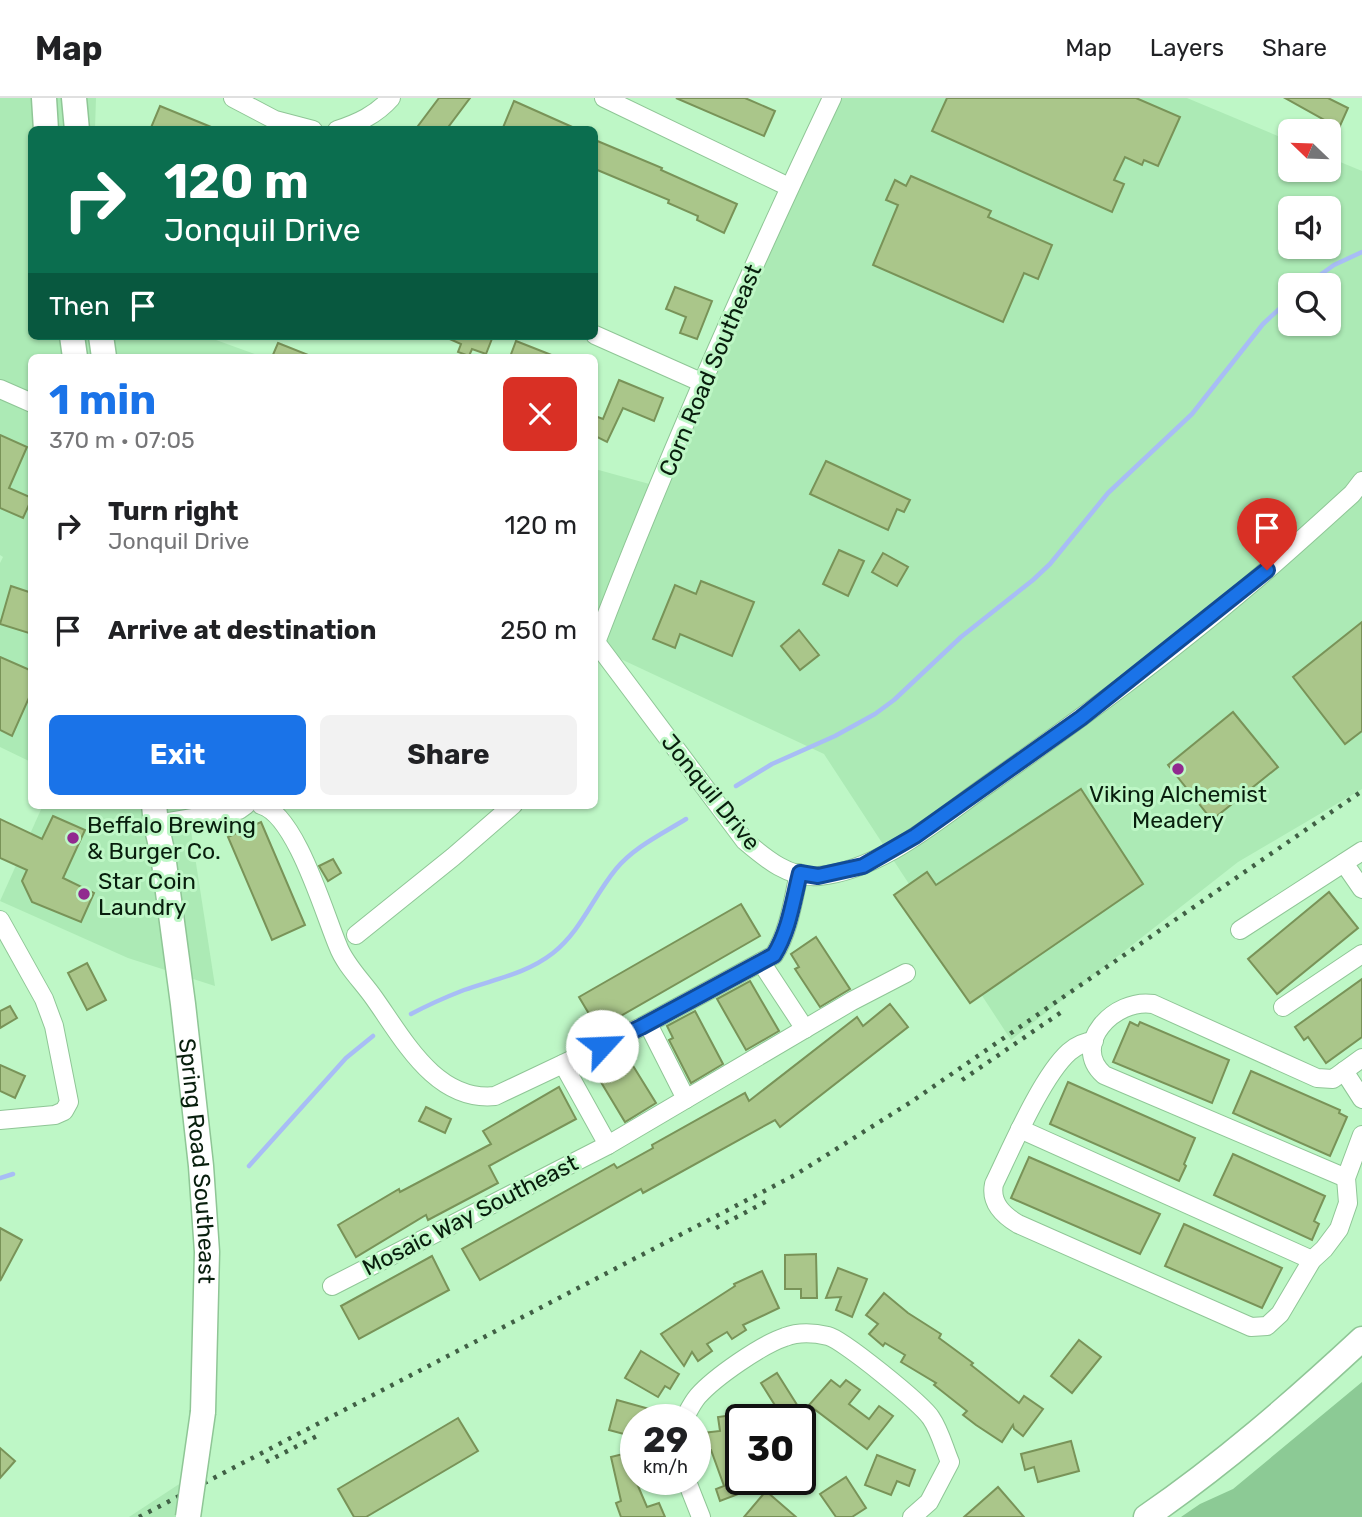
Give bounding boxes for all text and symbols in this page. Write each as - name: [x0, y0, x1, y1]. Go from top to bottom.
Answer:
- text: Map: [35, 29, 103, 68]
- text: Map: [1065, 34, 1112, 62]
- text: Layers: [1150, 34, 1224, 62]
- text: Share: [1262, 34, 1327, 62]
- north arrow: [1278, 119, 1340, 182]
- map controls: [1278, 119, 1341, 336]
- text: 120 m: [164, 152, 309, 210]
- icon: right: [49, 154, 140, 245]
- button: sound: [1278, 196, 1341, 259]
- text: Jonquil Drive: [164, 211, 361, 249]
- street label: Corn Road Southeast: [653, 260, 767, 480]
- button: search: [1278, 273, 1341, 336]
- icon: arrive: [124, 287, 162, 325]
- text: Then: [49, 291, 110, 322]
- text: 1 min: [49, 375, 156, 425]
- button: close: [503, 377, 577, 451]
- text: 370 m · 07:05: [49, 426, 195, 454]
- text: Turn right: [108, 496, 238, 527]
- pin: [1237, 498, 1297, 570]
- icon: right: [49, 507, 87, 545]
- icon: arrive: [1248, 509, 1286, 547]
- text: 120 m: [505, 510, 577, 541]
- text: Jonquil Drive: [108, 527, 249, 555]
- icon: arrive: [49, 612, 87, 650]
- text: Arrive at destination: [108, 615, 376, 646]
- text: 250 m: [500, 615, 577, 646]
- button: Exit: [49, 715, 306, 795]
- button: Share: [320, 715, 577, 795]
- street label: Jonquil Drive: [656, 728, 766, 856]
- marker: Viking Alchemist Meadery: [1170, 761, 1186, 777]
- place label: Viking Alchemist Meadery: [1089, 780, 1267, 834]
- place label: Beffalo Brewing & Burger Co.: [87, 811, 256, 865]
- marker: Beffalo Brewing & Burger Co.: [65, 830, 81, 846]
- place label: Star Coin Laundry: [98, 867, 196, 921]
- marker: Star Coin Laundry: [76, 886, 92, 902]
- position arrow: [565, 1009, 639, 1083]
- street label: Spring Road Southeast: [173, 1037, 221, 1284]
- street label: Mosaic Way Southeast: [358, 1148, 582, 1282]
- speed limit sign: 30: [725, 1404, 816, 1495]
- text: 29: [643, 1419, 688, 1461]
- text: km/h: [643, 1456, 688, 1478]

